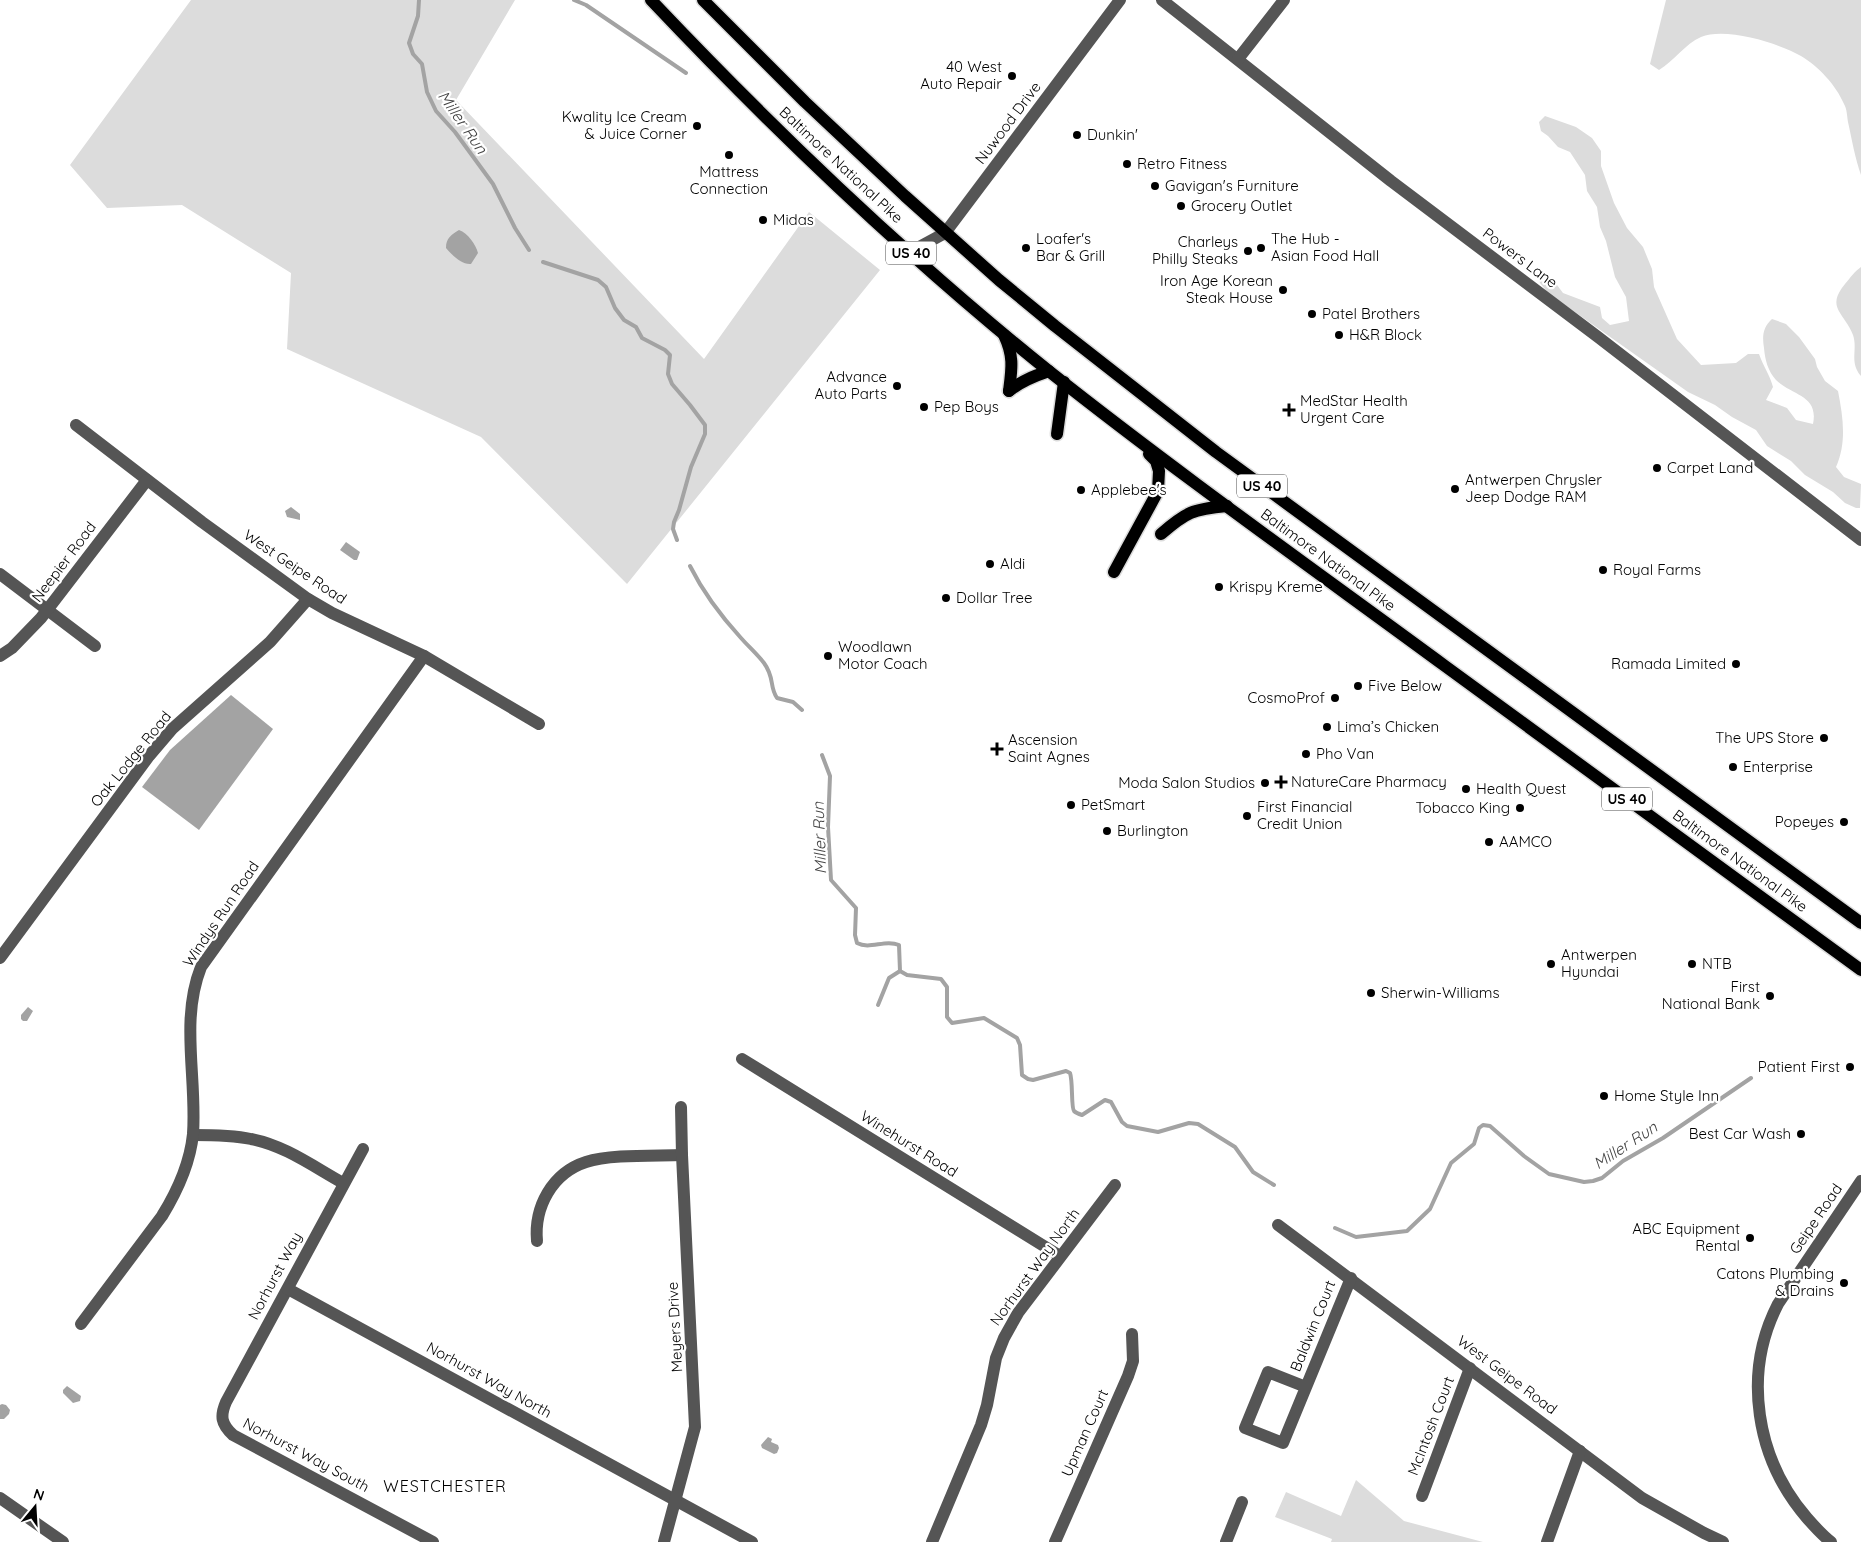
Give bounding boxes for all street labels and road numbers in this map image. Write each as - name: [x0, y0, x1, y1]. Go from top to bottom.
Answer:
- street label: Nuwood Drive: [970, 78, 1045, 168]
- street label: Baltimore National Pike: [776, 102, 907, 227]
- street label: Powers Lane: [1479, 223, 1561, 292]
- road number: US 40: [886, 242, 936, 264]
- road number: US 40: [1237, 474, 1287, 498]
- street label: Baltimore National Pike: [1257, 504, 1400, 615]
- street label: Neepier Road: [27, 518, 100, 606]
- street label: West Geipe Road: [240, 525, 350, 608]
- street label: Oak Lodge Road: [86, 707, 175, 810]
- road number: US 40: [1602, 788, 1652, 811]
- street label: Baltimore National Pike: [1669, 805, 1812, 916]
- street label: Windys Run Road: [178, 857, 263, 970]
- street label: Winehurst Road: [857, 1106, 961, 1181]
- street label: Geipe Road: [1785, 1180, 1846, 1258]
- street label: Norhurst Way North: [986, 1204, 1083, 1329]
- street label: Norhurst Way: [243, 1229, 306, 1323]
- street label: Baldwin Court: [1286, 1277, 1339, 1374]
- street label: Meyers Drive: [663, 1281, 686, 1373]
- street label: West Geipe Road: [1454, 1331, 1561, 1418]
- street label: Norhurst Way North: [423, 1337, 555, 1422]
- street label: McIntosh Court: [1403, 1374, 1458, 1478]
- street label: Upman Court: [1057, 1386, 1112, 1479]
- street label: Norhurst Way South: [240, 1413, 373, 1496]

